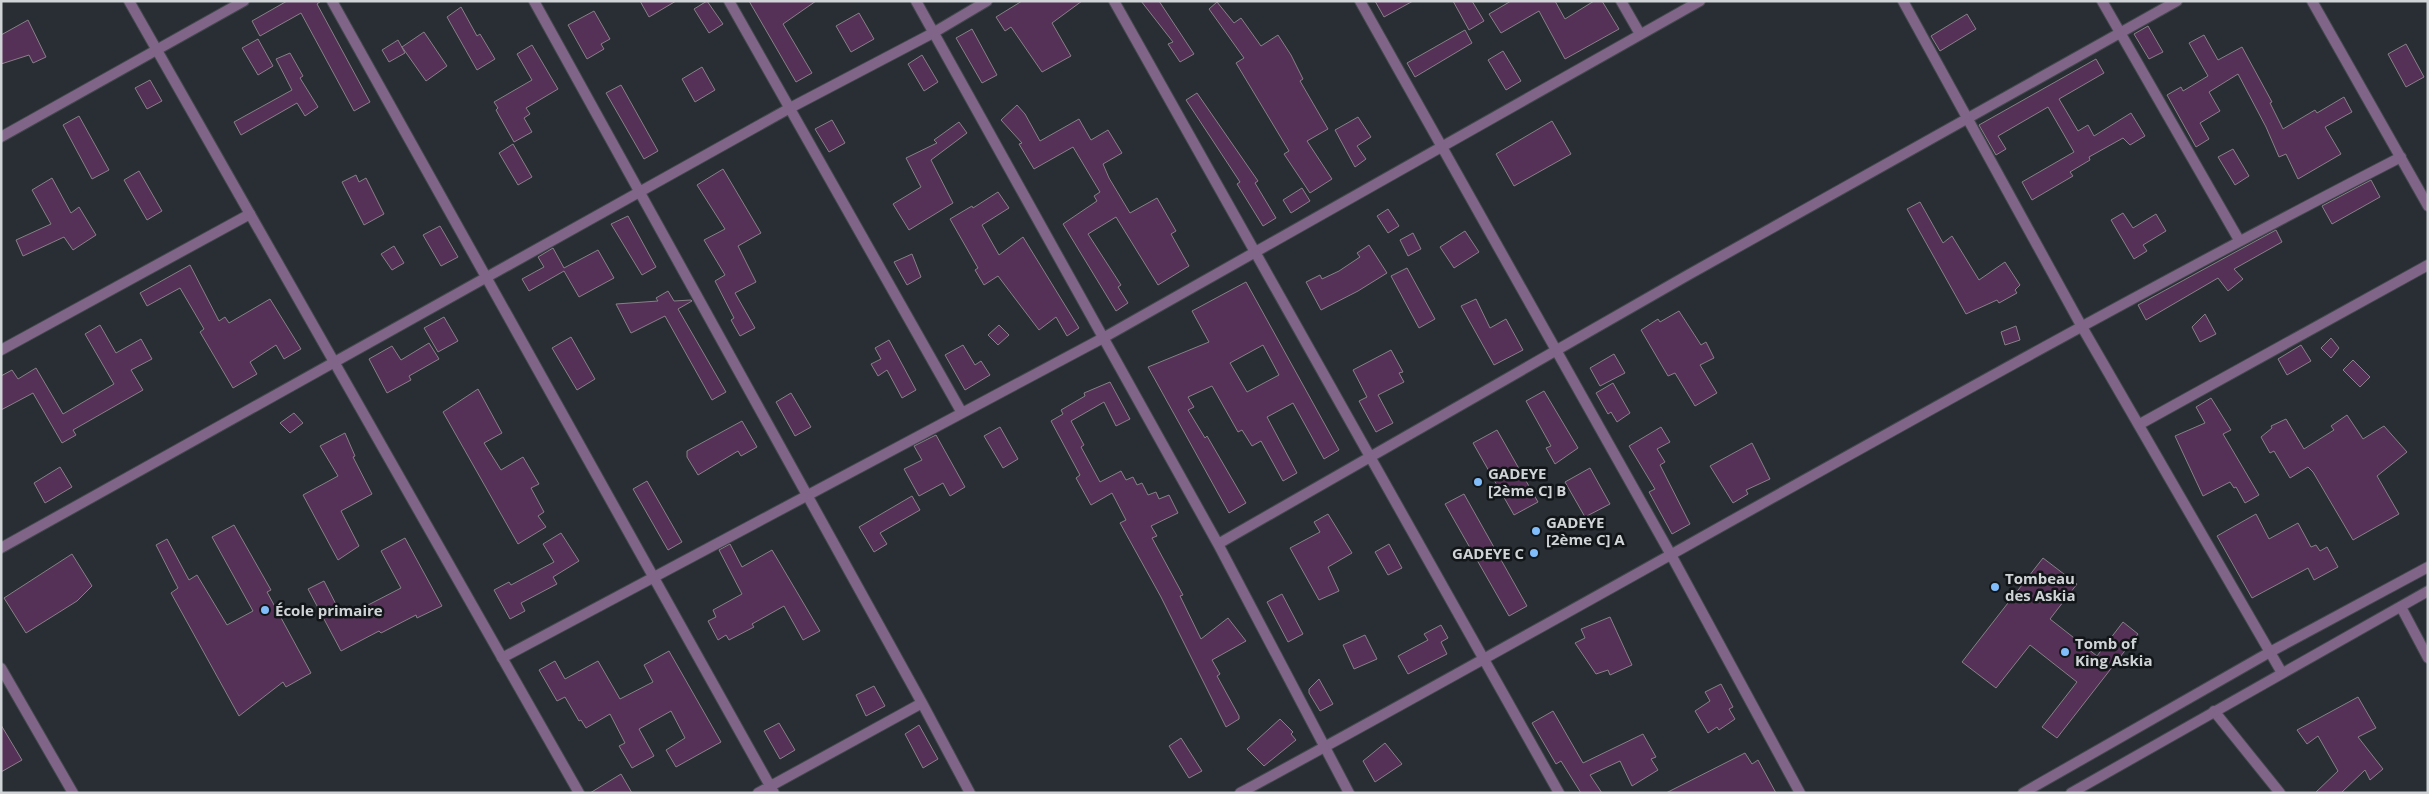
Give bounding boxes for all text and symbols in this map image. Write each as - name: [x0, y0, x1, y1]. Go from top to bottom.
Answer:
- place label: GADEYE [2ème C] B: [1488, 463, 1566, 500]
- marker: GADEYE [2ème C] B: [1472, 476, 1484, 488]
- place label: GADEYE [2ème C] A: [1546, 512, 1625, 549]
- marker: GADEYE [2ème C] A: [1530, 525, 1542, 537]
- place label: GADEYE C: [1452, 543, 1524, 563]
- marker: GADEYE C: [1528, 547, 1540, 559]
- place label: Tombeau des Askia: [2005, 568, 2075, 605]
- marker: Tombeau des Askia: [1989, 581, 2001, 593]
- place label: École primaire: [275, 600, 383, 620]
- marker: École primaire: [259, 604, 271, 616]
- place label: Tomb of King Askia: [2075, 633, 2153, 670]
- marker: Tomb of King Askia: [2059, 646, 2071, 658]

